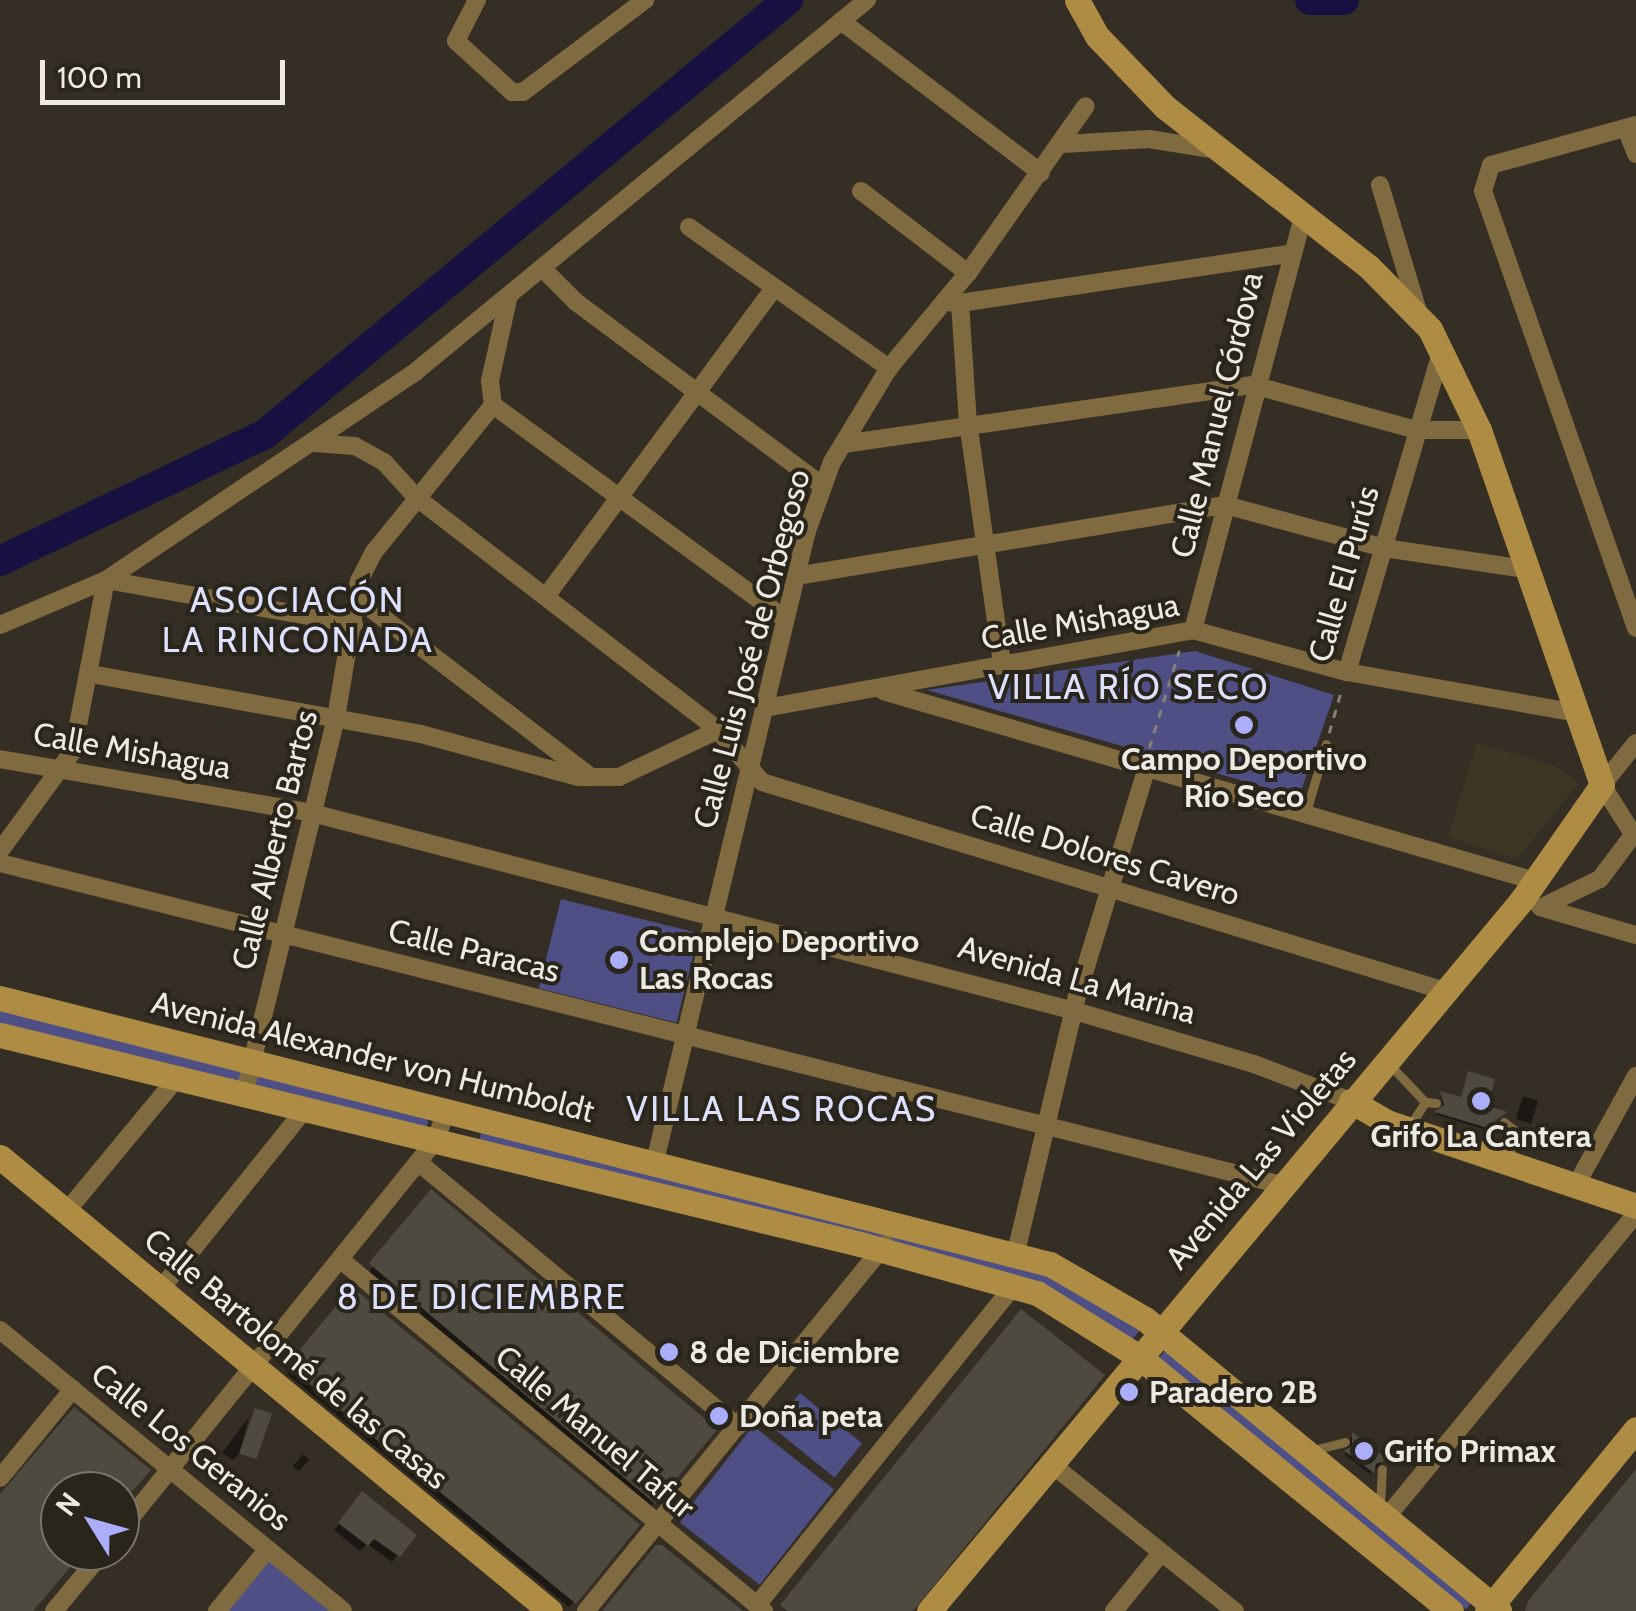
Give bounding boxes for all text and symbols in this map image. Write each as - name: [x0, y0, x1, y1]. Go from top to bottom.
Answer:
- scale bar: [45, 40, 290, 102]
- text: 100 m: [57, 59, 142, 96]
- street label: Calle Manuel Córdova: [1163, 268, 1271, 562]
- street label: Calle Luis José de Orbegoso: [686, 465, 818, 833]
- street label: Calle El Purús: [1301, 482, 1387, 666]
- district label: ASOCIACÓN LA RINCONADA: [162, 579, 434, 661]
- street label: Calle Mishagua: [978, 586, 1182, 658]
- district label: VILLA RÍO SECO: [988, 666, 1270, 708]
- street label: Calle Alberto Bartos: [224, 706, 326, 974]
- marker: Campo Deportivo Río Seco: [1233, 714, 1255, 736]
- street label: Calle Mishagua: [30, 715, 234, 787]
- place label: Campo Deportivo Río Seco: [1121, 741, 1367, 816]
- street label: Calle Dolores Cavero: [966, 796, 1244, 914]
- street label: Calle Paracas: [384, 911, 564, 991]
- place label: Complejo Deportivo Las Rocas: [639, 923, 919, 998]
- street label: Avenida La Marina: [954, 928, 1200, 1032]
- marker: Complejo Deportivo Las Rocas: [608, 949, 630, 971]
- street label: Avenida Alexander von Humboldt: [148, 983, 598, 1131]
- street label: Avenida Las Violetas: [1158, 1041, 1364, 1277]
- district label: VILLA LAS ROCAS: [626, 1088, 938, 1130]
- marker: Grifo La Cantera: [1470, 1090, 1492, 1112]
- place label: Grifo La Cantera: [1370, 1117, 1592, 1155]
- street label: Calle Bartolomé de las Casas: [136, 1221, 456, 1497]
- district label: 8 DE DICIEMBRE: [337, 1276, 627, 1318]
- place label: 8 de Diciembre: [689, 1333, 899, 1371]
- street label: Calle Manuel Tafur: [488, 1337, 702, 1527]
- marker: 8 de Diciembre: [658, 1341, 680, 1363]
- street label: Calle Los Geranios: [83, 1355, 299, 1539]
- place label: Paradero 2B: [1149, 1373, 1317, 1411]
- marker: Paradero 2B: [1118, 1381, 1140, 1403]
- place label: Doña peta: [739, 1397, 883, 1435]
- marker: Doña peta: [708, 1405, 730, 1427]
- place label: Grifo Primax: [1384, 1432, 1556, 1470]
- marker: Grifo Primax: [1353, 1440, 1375, 1462]
- north arrow: [40, 1471, 140, 1571]
- text: N: [48, 1486, 87, 1522]

